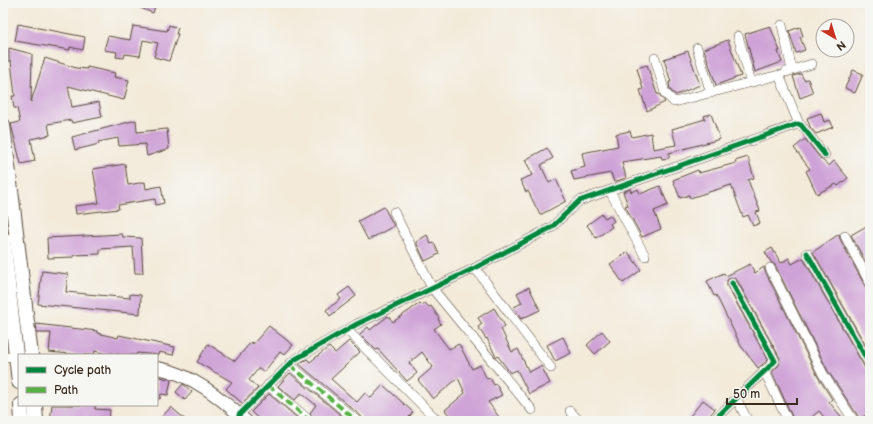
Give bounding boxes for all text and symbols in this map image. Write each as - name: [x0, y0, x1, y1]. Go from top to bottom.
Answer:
- north arrow: [815, 18, 855, 58]
- text: N: [834, 38, 848, 53]
- legend: [18, 354, 158, 406]
- text: Cycle path: [54, 363, 111, 378]
- scale bar: [727, 380, 797, 406]
- text: Path: [54, 383, 79, 398]
- text: 50 m: [733, 387, 760, 402]

